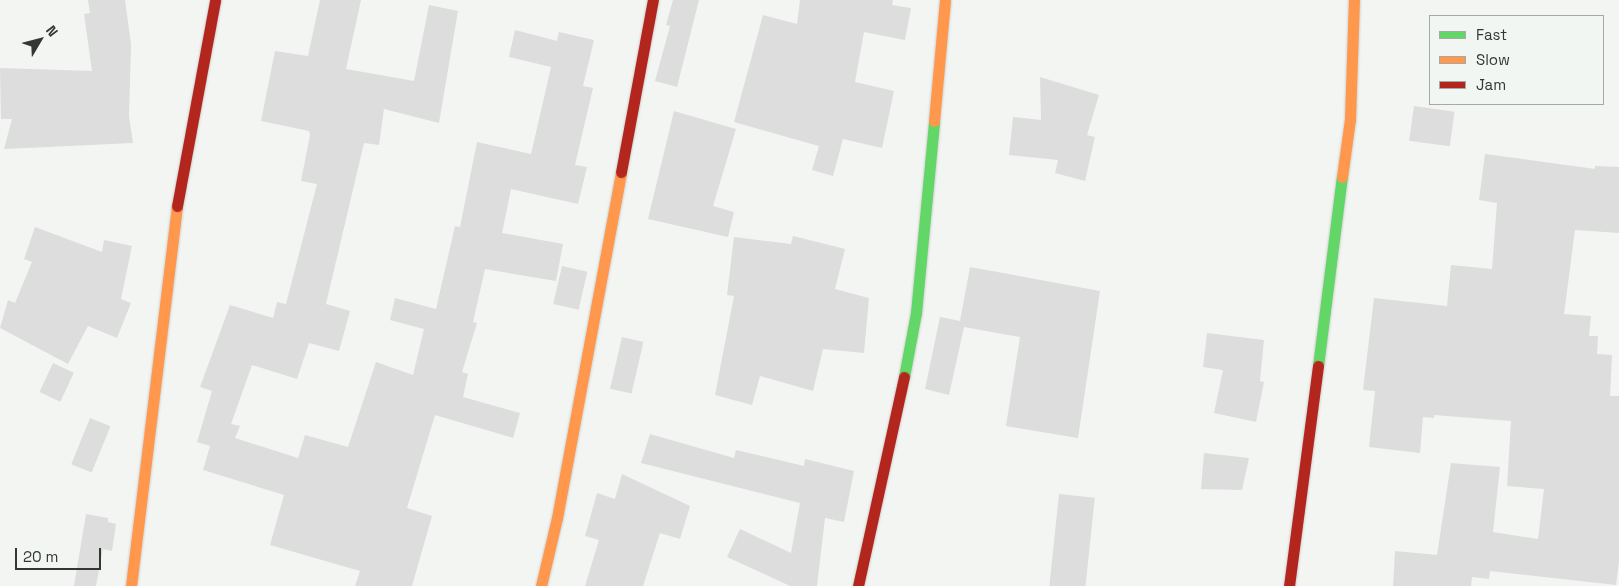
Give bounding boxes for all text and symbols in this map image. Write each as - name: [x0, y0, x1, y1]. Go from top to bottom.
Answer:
- north arrow: [15, 15, 65, 65]
- legend: [1429, 15, 1604, 105]
- text: N: [42, 22, 62, 40]
- text: Fast: [1476, 25, 1507, 44]
- text: Slow: [1476, 50, 1510, 69]
- text: Jam: [1476, 75, 1506, 94]
- scale bar: [18, 538, 104, 570]
- text: 20 m: [23, 547, 58, 566]

